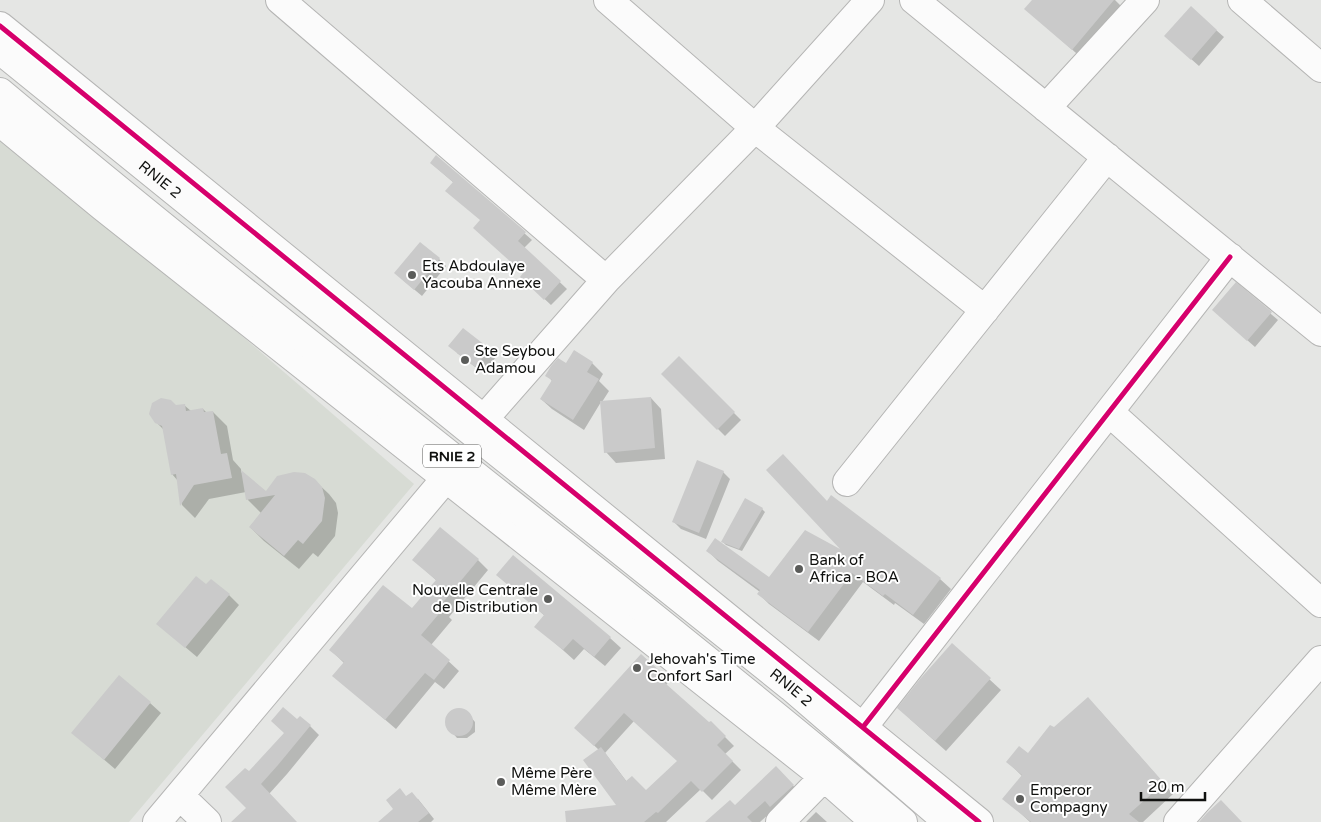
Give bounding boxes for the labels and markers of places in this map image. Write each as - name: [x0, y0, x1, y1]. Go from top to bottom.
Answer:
- place label: Ets Abdoulaye Yacouba Annexe: [422, 257, 541, 292]
- marker: Ets Abdoulaye Yacouba Annexe: [406, 269, 418, 281]
- place label: Ste Seybou Adamou: [475, 342, 555, 377]
- marker: Ste Seybou Adamou: [459, 354, 471, 366]
- place label: Bank of Africa - BOA: [809, 551, 899, 586]
- marker: Bank of Africa - BOA: [793, 563, 805, 575]
- place label: Nouvelle Centrale de Distribution: [412, 581, 538, 616]
- marker: Nouvelle Centrale de Distribution: [542, 593, 554, 605]
- place label: Jehovah's Time Confort Sarl: [647, 650, 755, 685]
- marker: Jehovah's Time Confort Sarl: [631, 662, 643, 674]
- place label: Même Père Même Mère: [511, 764, 597, 799]
- marker: Même Père Même Mère: [495, 776, 507, 788]
- place label: Emperor Compagny: [1030, 781, 1108, 816]
- marker: Emperor Compagny: [1014, 793, 1026, 805]

